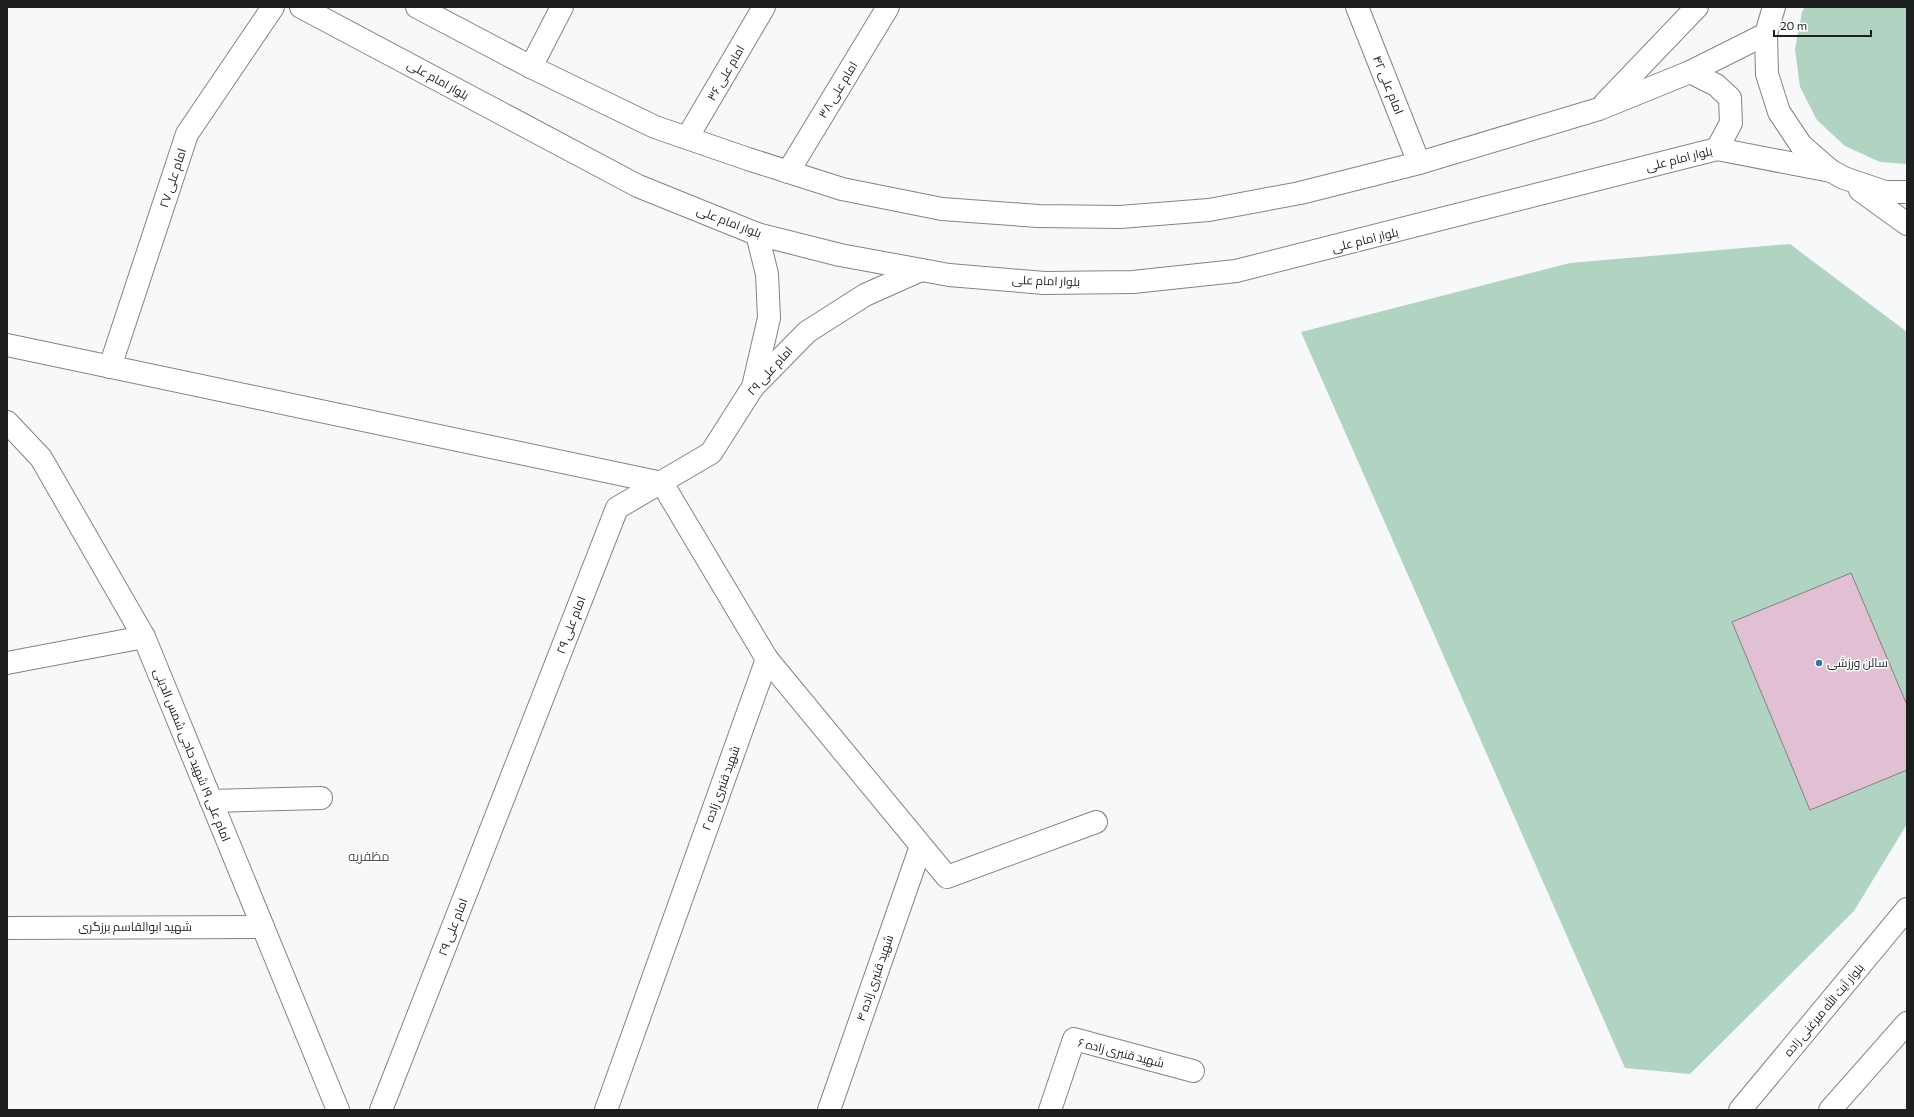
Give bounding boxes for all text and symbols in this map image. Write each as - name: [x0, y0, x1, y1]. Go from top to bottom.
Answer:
- scale bar: [1774, 12, 1871, 38]
- text: 20 m: [1780, 18, 1807, 32]
- street label: امام علی ۳۶: [704, 42, 748, 104]
- street label: امام علی ۴۲: [1369, 53, 1407, 117]
- street label: بلوار امام علی: [404, 56, 472, 104]
- street label: امام علی ۳۸: [815, 59, 861, 121]
- street label: بلوار امام علی: [1644, 143, 1714, 175]
- street label: امام علی ۲۷: [156, 146, 190, 210]
- street label: بلوار امام علی: [694, 202, 764, 242]
- street label: بلوار امام علی: [1330, 224, 1400, 256]
- street label: بلوار امام علی: [1012, 272, 1080, 290]
- street label: امام علی ۲۹: [744, 343, 796, 399]
- street label: امام علی ۲۹: [553, 594, 589, 656]
- place label: سالن ورزشی: [1827, 655, 1888, 670]
- marker: سالن ورزشی: [1814, 658, 1824, 668]
- street label: امام علی ۱۹ شهید حاجی شمس الدینی: [150, 666, 234, 844]
- street label: شهید قنبری زاده ۲: [698, 743, 743, 832]
- district label: مظفریه: [348, 848, 390, 864]
- street label: امام علی ۲۹: [435, 896, 471, 958]
- street label: شهید ابوالقاسم برزگری: [78, 919, 192, 935]
- street label: شهید قنبری زاده ۴: [853, 933, 896, 1023]
- street label: بلوار آیت الله میرغنی زاده: [1780, 960, 1867, 1059]
- street label: شهید قنبری زاده ۶: [1076, 1035, 1166, 1070]

